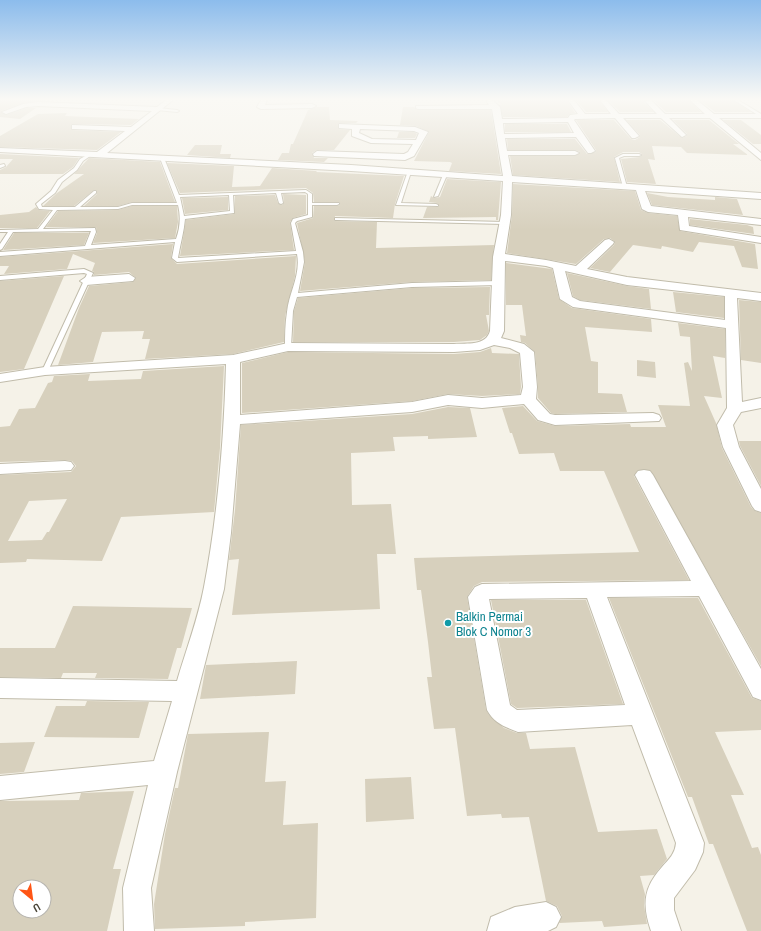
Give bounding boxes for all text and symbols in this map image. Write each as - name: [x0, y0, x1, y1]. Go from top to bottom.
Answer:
- place label: Balkin Permai Blok C Nomor 3: [456, 608, 531, 640]
- marker: Balkin Permai Blok C Nomor 3: [443, 618, 453, 628]
- north arrow: [12, 879, 52, 919]
- text: U: [31, 900, 43, 915]

